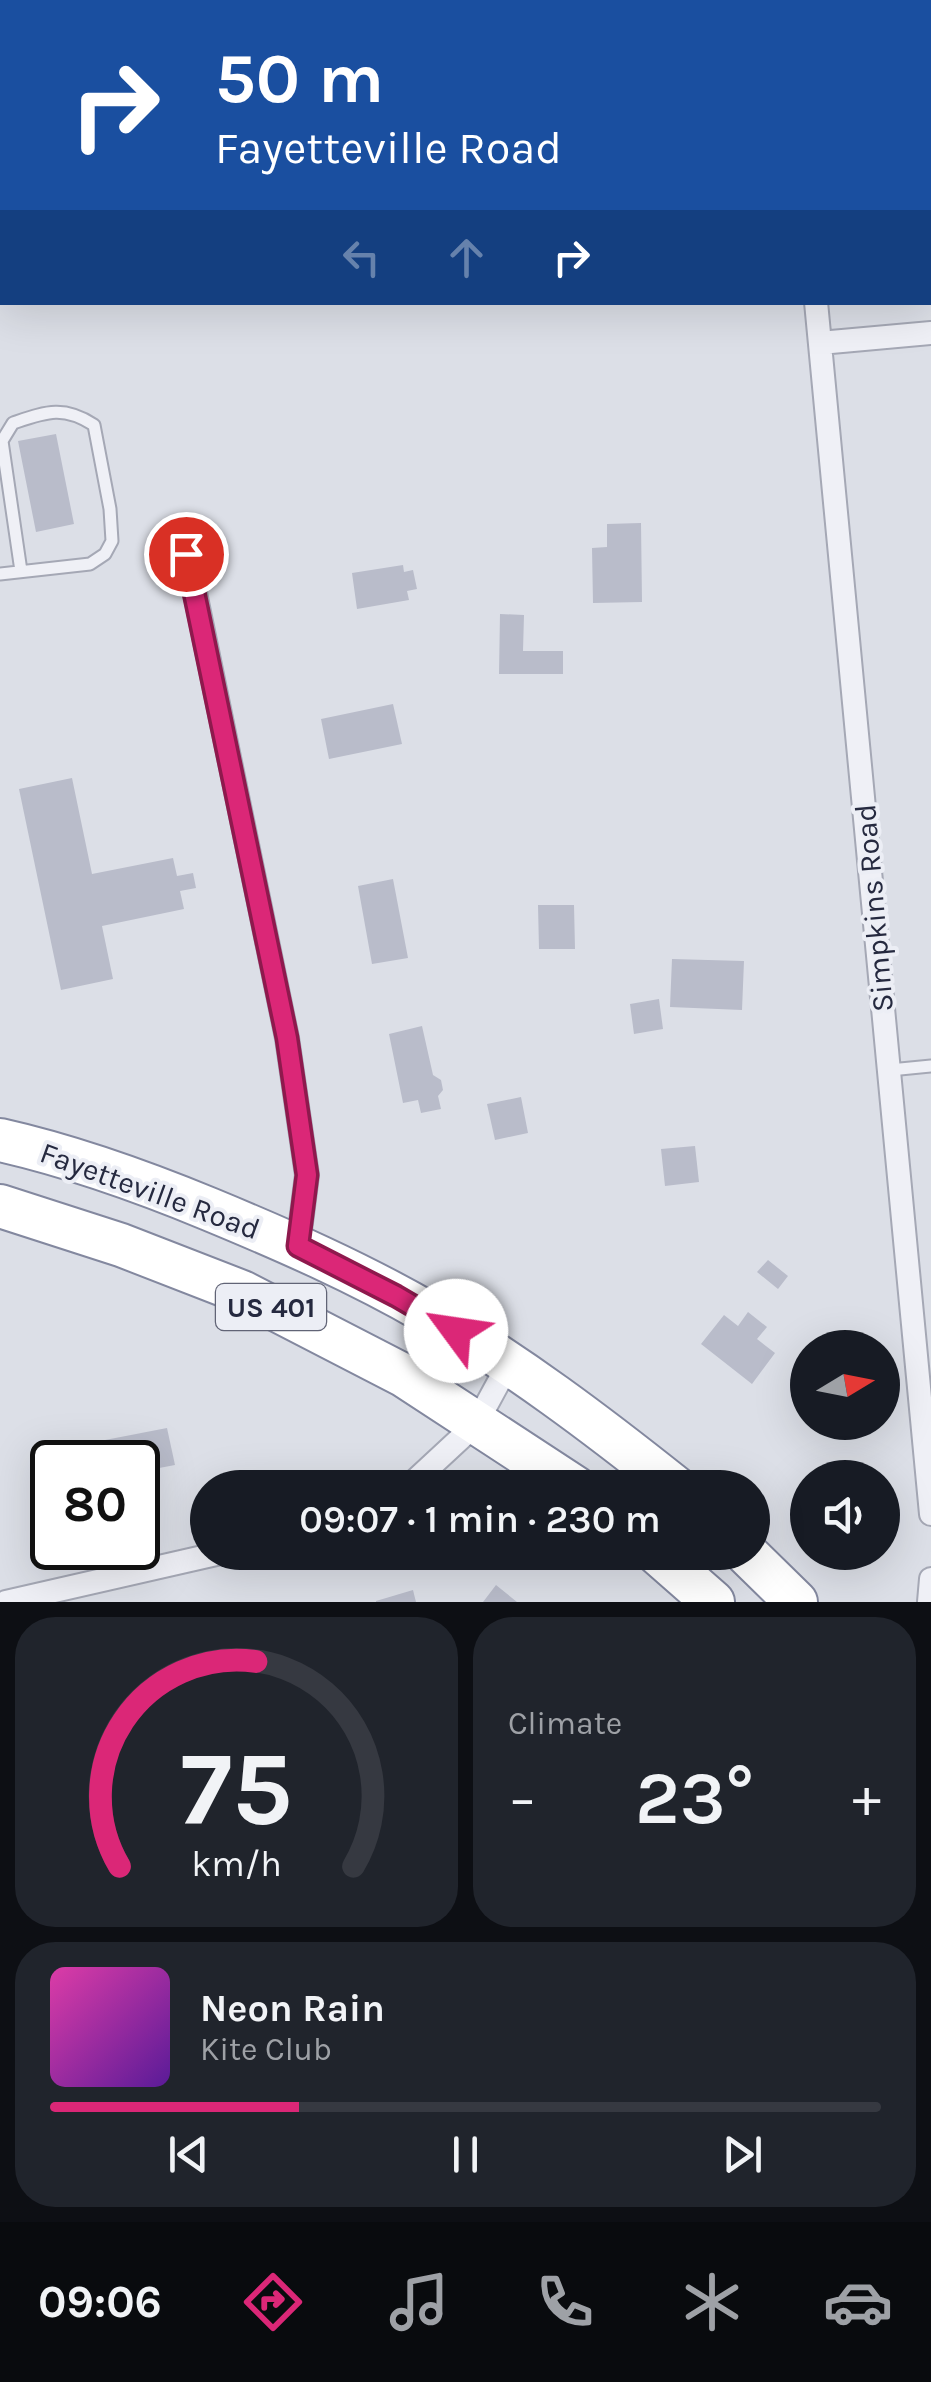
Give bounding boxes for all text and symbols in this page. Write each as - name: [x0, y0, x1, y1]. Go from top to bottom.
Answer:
- text: 50 m: [215, 38, 384, 120]
- icon: right: [50, 40, 180, 170]
- text: Fayetteville Road: [215, 122, 562, 174]
- icon: left: [334, 230, 389, 285]
- icon: ahead: [439, 230, 494, 285]
- icon: right: [544, 230, 599, 285]
- pin: [144, 512, 229, 597]
- icon: arrive: [159, 527, 214, 582]
- street label: Simpkins Road: [847, 803, 901, 1013]
- street label: Fayetteville Road: [35, 1135, 265, 1247]
- position arrow: [404, 1279, 508, 1383]
- road number: US 401: [216, 1284, 326, 1330]
- north arrow: [790, 1330, 900, 1440]
- map controls: [790, 1330, 900, 1570]
- speed limit sign: 80: [30, 1440, 160, 1570]
- button: sound: [790, 1460, 900, 1570]
- text: 09:07 · 1 min · 230 m: [299, 1497, 661, 1542]
- text: Climate: [508, 1705, 622, 1742]
- text: 75: [180, 1729, 293, 1850]
- text: 23°: [635, 1754, 754, 1842]
- text: −: [508, 1766, 537, 1830]
- text: +: [852, 1766, 881, 1830]
- text: km/h: [191, 1843, 282, 1885]
- text: Neon Rain: [200, 1986, 385, 2031]
- text: Kite Club: [200, 2031, 332, 2068]
- icon: previous: [161, 2127, 216, 2182]
- icon: pause: [438, 2127, 493, 2182]
- icon: next: [715, 2127, 770, 2182]
- icon: directions: [238, 2267, 308, 2337]
- icon: music: [384, 2267, 454, 2337]
- icon: phone: [530, 2267, 600, 2337]
- icon: climate: [677, 2267, 747, 2337]
- icon: car: [823, 2267, 893, 2337]
- text: 09:06: [38, 2276, 162, 2328]

